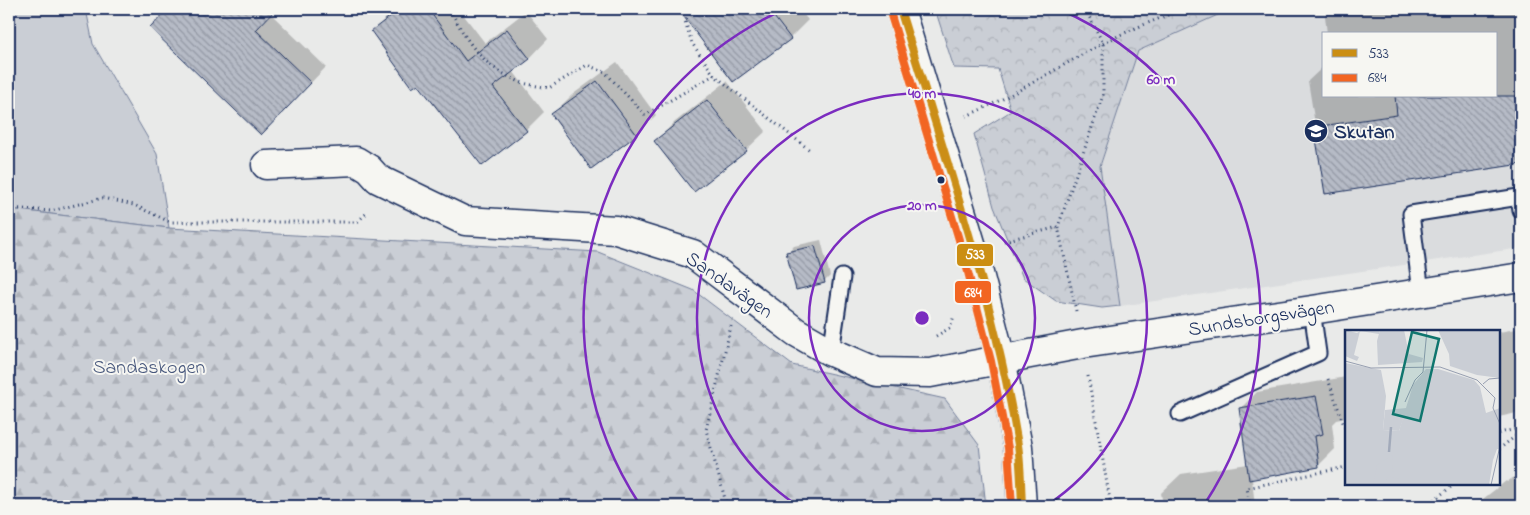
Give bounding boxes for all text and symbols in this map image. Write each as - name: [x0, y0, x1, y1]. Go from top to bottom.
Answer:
- legend: [1322, 32, 1498, 98]
- text: 533: [1368, 43, 1389, 65]
- text: 684: [1368, 67, 1386, 89]
- text: 60 m: [1146, 69, 1176, 91]
- text: 40 m: [907, 83, 936, 105]
- school or university icon: Skutan: [1303, 118, 1329, 144]
- place label: Skutan: [1334, 119, 1395, 148]
- unlabelled marker: [936, 175, 946, 185]
- text: 20 m: [906, 195, 937, 217]
- line badge: 533: [956, 243, 994, 267]
- street label: Sandavägen: [678, 245, 778, 328]
- text: 533: [965, 245, 985, 266]
- line badge: 684: [954, 280, 992, 304]
- text: 684: [963, 283, 982, 304]
- street label: Sundsborgsvägen: [1186, 294, 1337, 346]
- centre of rings: [913, 309, 931, 327]
- inset map: [1345, 330, 1500, 485]
- park label: Sandaskogen: [93, 354, 205, 384]

